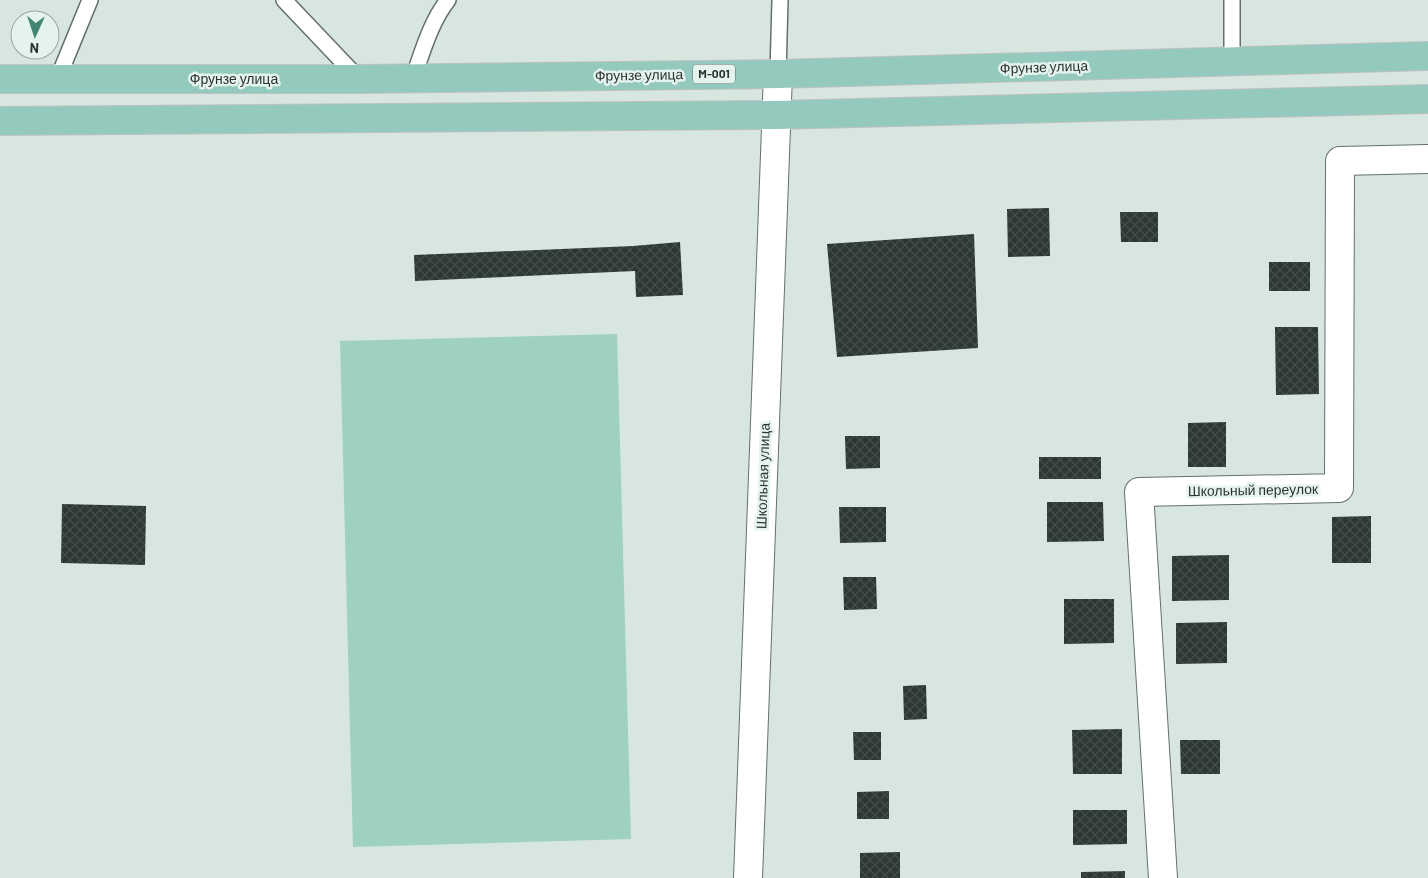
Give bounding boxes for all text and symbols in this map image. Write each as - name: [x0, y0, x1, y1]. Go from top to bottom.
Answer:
- north arrow: [10, 10, 60, 60]
- text: N: [29, 40, 39, 57]
- street label: Фрунзе улица: [1000, 56, 1089, 77]
- road number: M-001: [693, 64, 735, 84]
- street label: Фрунзе улица: [595, 65, 684, 84]
- street label: Фрунзе улица: [190, 70, 278, 87]
- street label: Школьная улица: [752, 422, 773, 529]
- street label: Школьный переулок: [1188, 480, 1319, 499]

